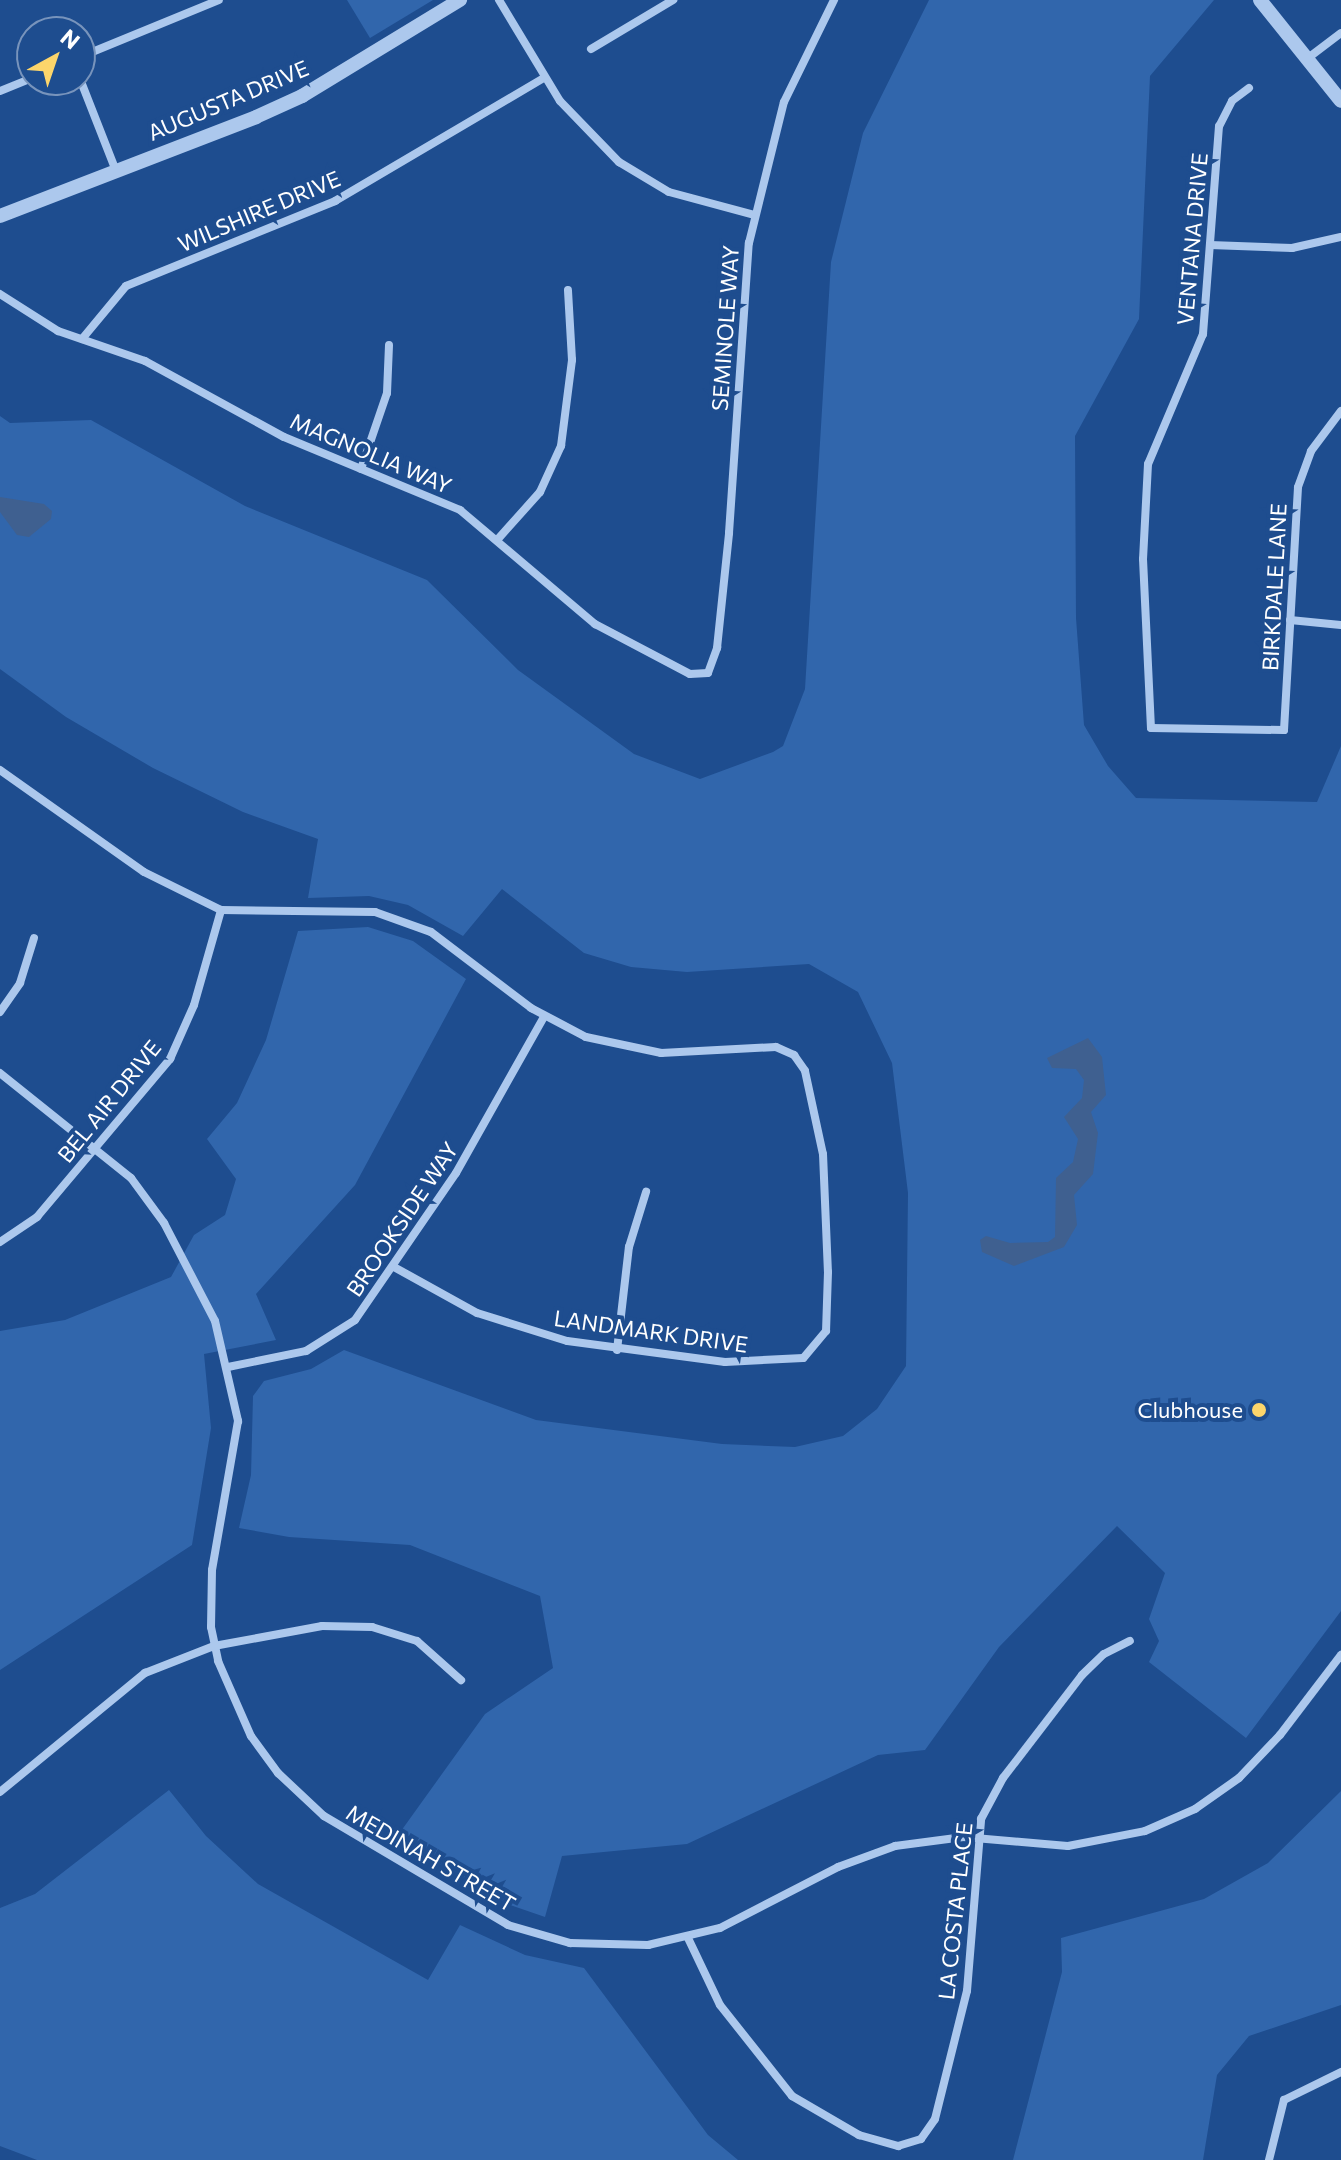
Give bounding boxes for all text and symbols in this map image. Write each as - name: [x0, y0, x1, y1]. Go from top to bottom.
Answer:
- north arrow: [16, 16, 96, 96]
- text: N: [55, 23, 85, 54]
- street label: AUGUSTA DRIVE: [144, 54, 312, 146]
- street label: VENTANA DRIVE: [1171, 152, 1213, 326]
- street label: WILSHIRE DRIVE: [174, 165, 344, 257]
- street label: SEMINOLE WAY: [706, 244, 744, 412]
- street label: MAGNOLIA WAY: [286, 407, 456, 499]
- street label: BIRKDALE LANE: [1256, 502, 1292, 672]
- street label: BEL AIR DRIVE: [52, 1035, 166, 1167]
- street label: BROOKSIDE WAY: [341, 1137, 463, 1301]
- street label: LANDMARK DRIVE: [552, 1304, 750, 1358]
- place label: Clubhouse: [1137, 1397, 1243, 1423]
- marker: Clubhouse: [1250, 1401, 1268, 1419]
- street label: MEDINAH STREET: [342, 1799, 520, 1917]
- street label: LA COSTA PLACE: [933, 1821, 977, 2001]

